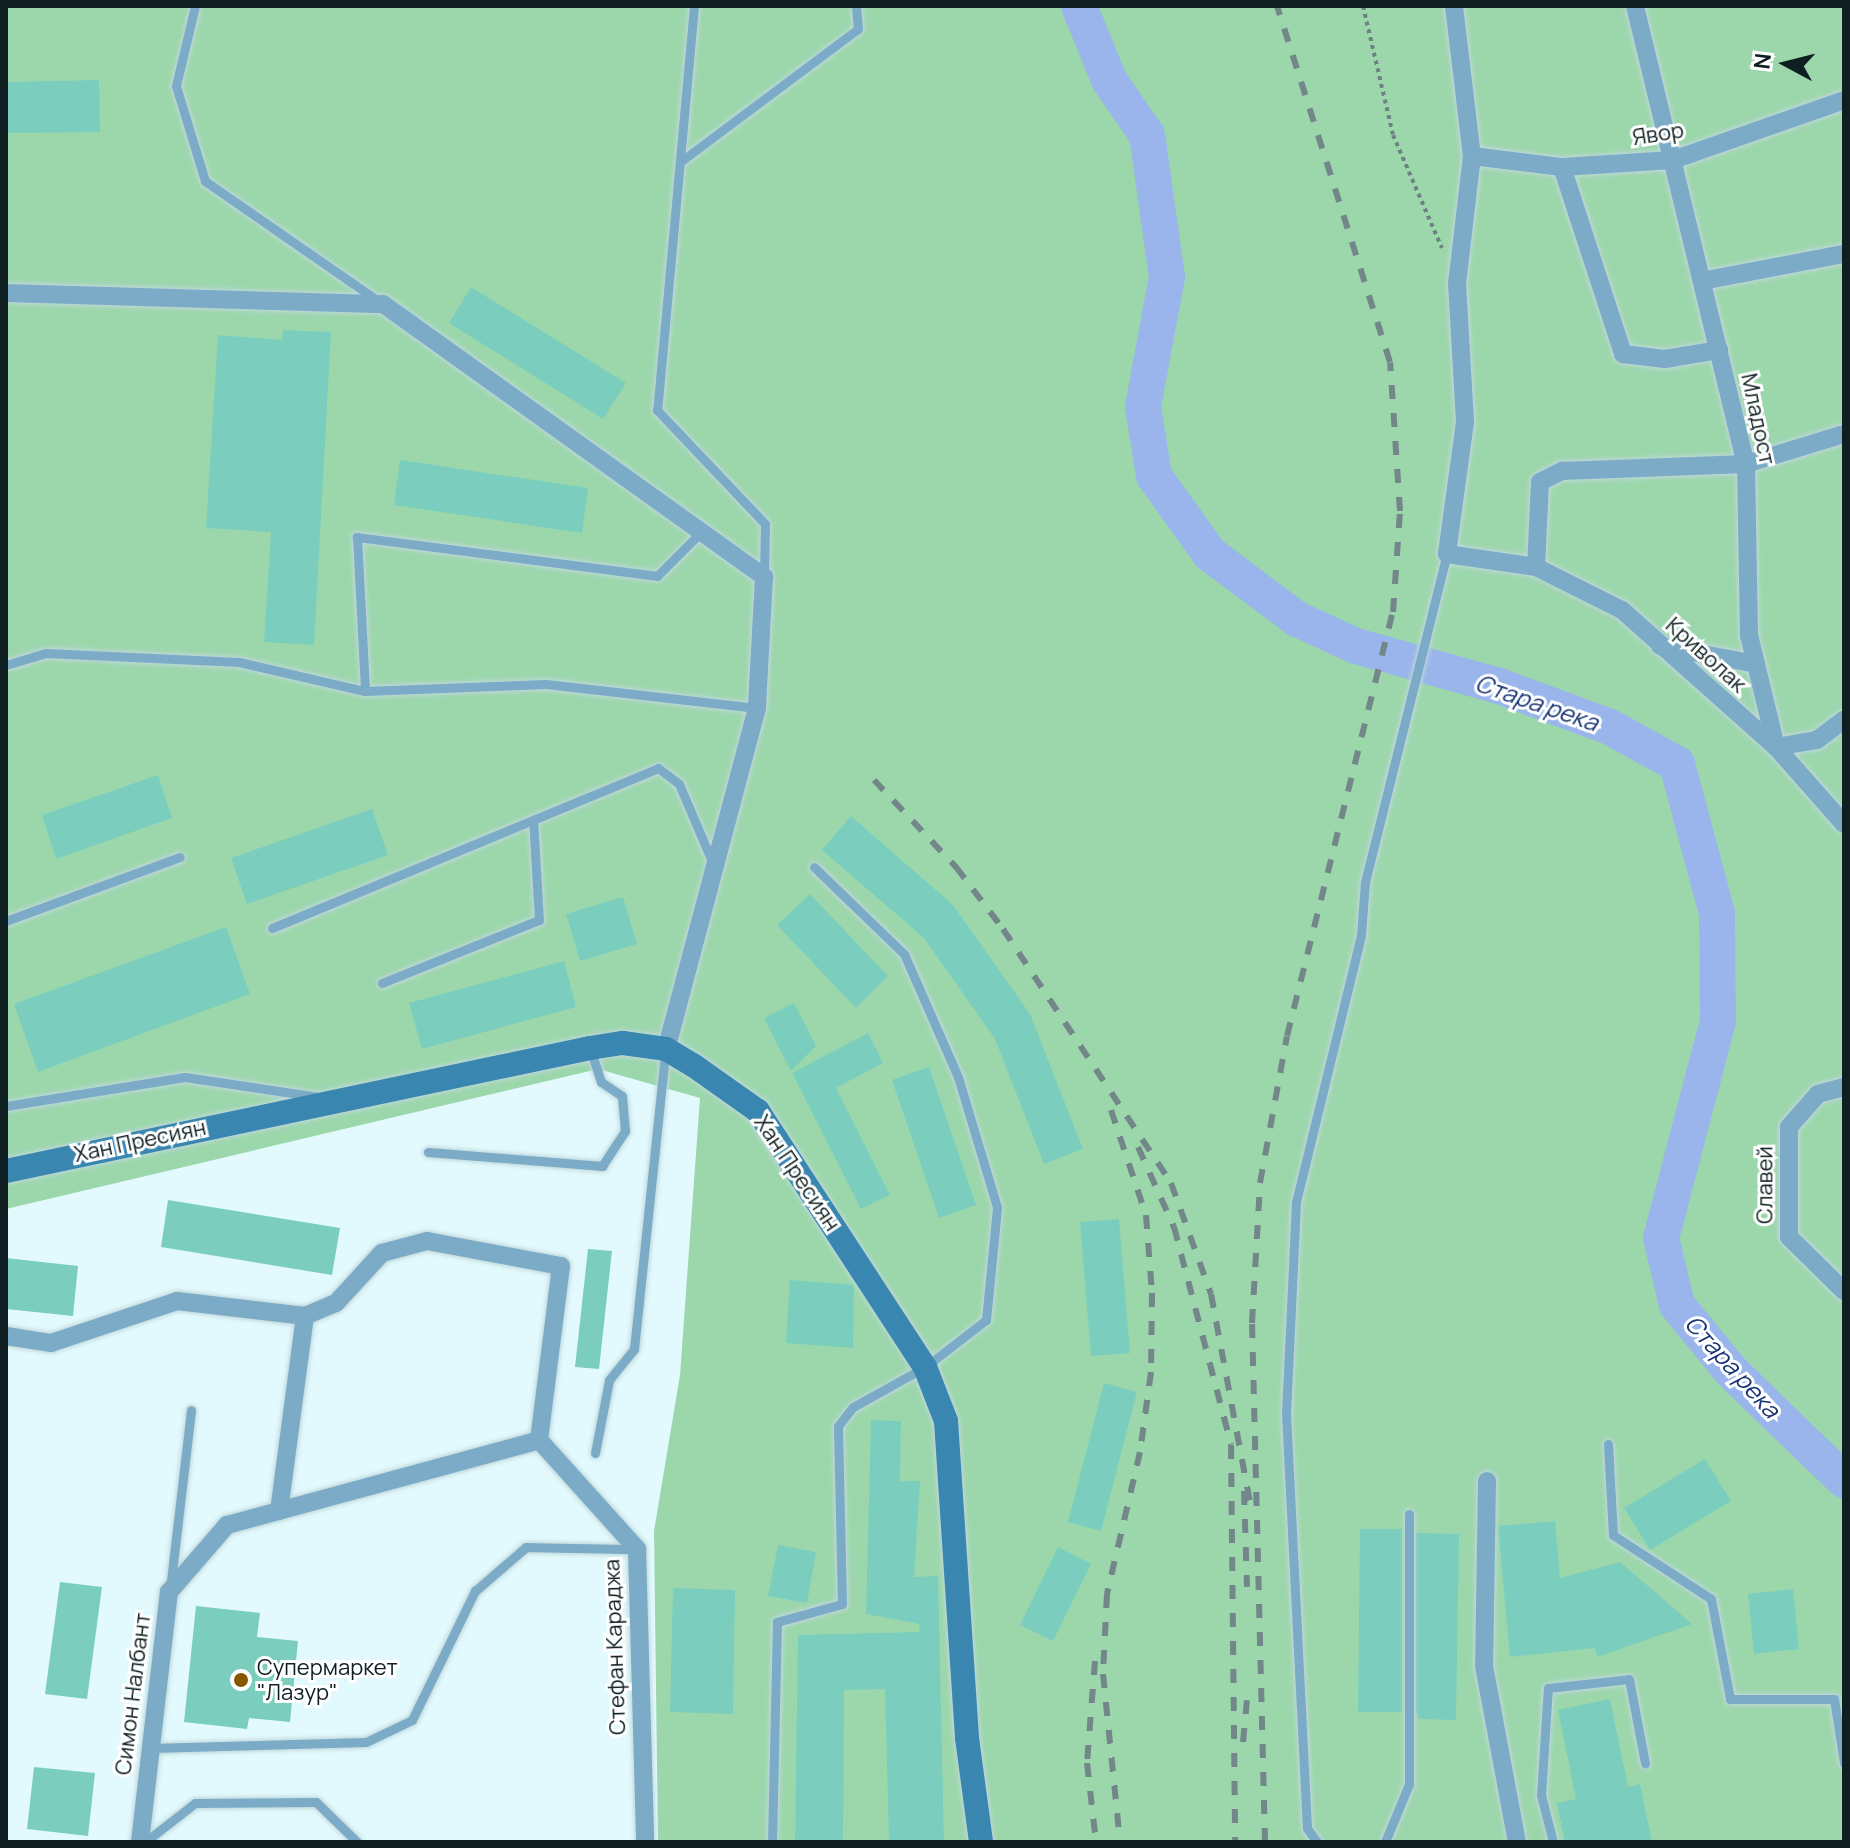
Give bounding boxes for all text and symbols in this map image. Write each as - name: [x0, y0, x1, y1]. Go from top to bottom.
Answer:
- north arrow: [1746, 24, 1826, 104]
- text: N: [1746, 51, 1778, 71]
- street label: Явор: [1630, 117, 1686, 151]
- street label: Младост: [1735, 371, 1781, 467]
- street label: Криволак: [1660, 612, 1752, 698]
- water label: Стара река: [1472, 668, 1602, 736]
- street label: Хан Пресиян: [749, 1110, 845, 1236]
- street label: Хан Пресиян: [72, 1114, 208, 1168]
- street label: Славей: [1752, 1146, 1778, 1224]
- water label: Стара река: [1679, 1309, 1787, 1423]
- street label: Стефан Караджа: [599, 1559, 631, 1735]
- street label: Симон Налбант: [110, 1611, 156, 1777]
- place label: Супермаркет "Лазур": [257, 1654, 398, 1706]
- marker: Супермаркет "Лазур": [232, 1671, 250, 1689]

